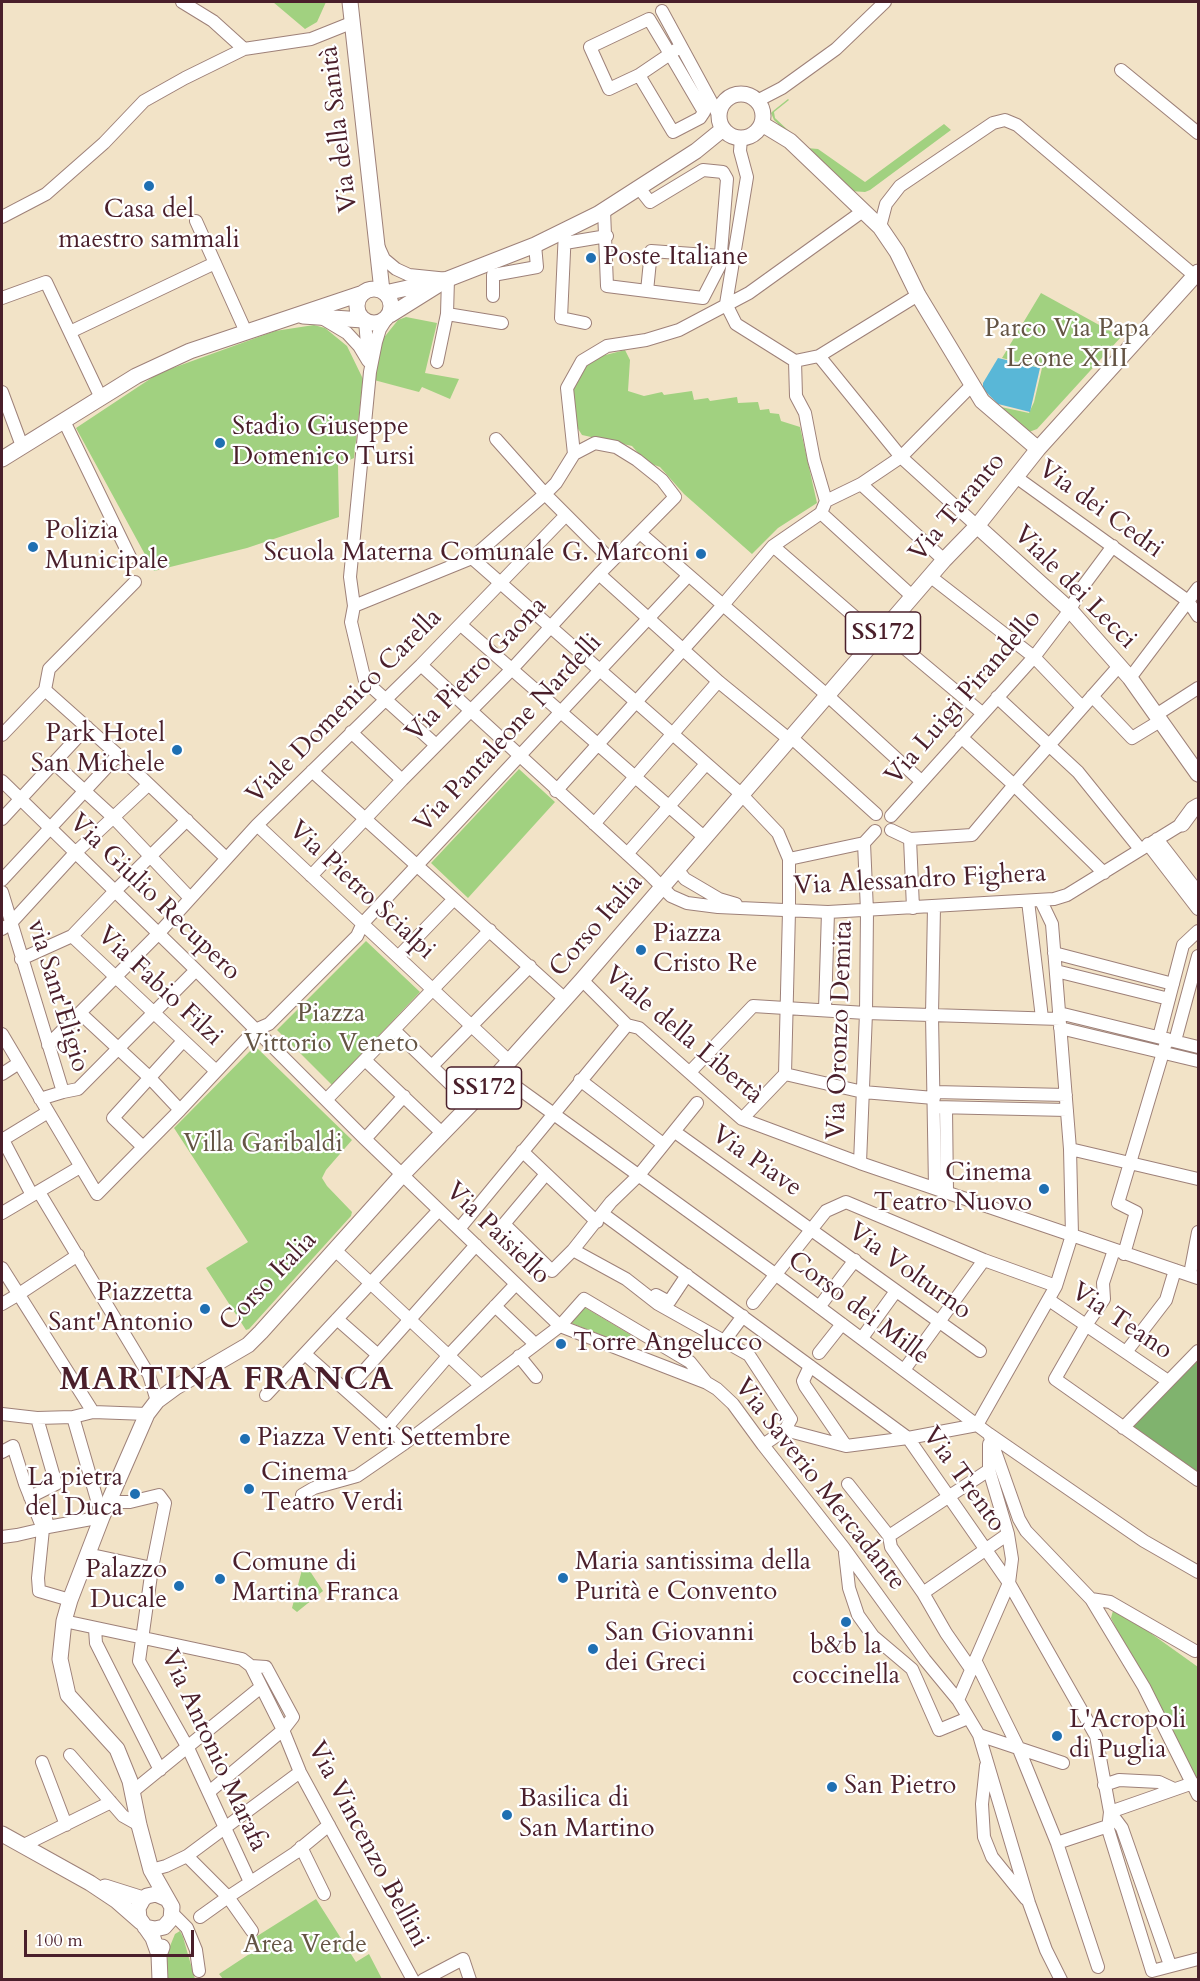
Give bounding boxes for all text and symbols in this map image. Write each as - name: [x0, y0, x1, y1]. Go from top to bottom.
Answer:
- street label: Via della Sanità: [314, 44, 366, 214]
- marker: Casa del maestro sammali: [142, 179, 156, 193]
- place label: Casa del maestro sammali: [58, 195, 240, 256]
- place label: Poste Italiane: [603, 242, 748, 274]
- marker: Poste Italiane: [584, 251, 598, 265]
- park label: Parco Via Papa Leone XIII: [984, 314, 1150, 376]
- place label: Stadio Giuseppe Domenico Tursi: [232, 412, 415, 473]
- marker: Stadio Giuseppe Domenico Tursi: [213, 436, 227, 450]
- street label: Via Taranto: [903, 447, 1013, 569]
- street label: Via dei Cedri: [1031, 454, 1169, 566]
- place label: Polizia Municipale: [45, 516, 169, 578]
- street label: Viale dei Lecci: [1006, 520, 1142, 656]
- place label: Scuola Materna Comunale G. Marconi: [264, 538, 689, 570]
- marker: Polizia Municipale: [26, 540, 40, 554]
- marker: Scuola Materna Comunale G. Marconi: [694, 547, 708, 561]
- street label: Via Pietro Gaona: [400, 591, 554, 749]
- street label: Viale Domenico Carella: [241, 603, 449, 811]
- street label: Via Luigi Pirandello: [879, 604, 1049, 792]
- road number: SS172: [846, 612, 920, 654]
- street label: Via Pantaleone Nardelli: [409, 628, 609, 840]
- place label: Park Hotel San Michele: [31, 719, 165, 780]
- marker: Park Hotel San Michele: [170, 743, 184, 757]
- street label: Via Giulio Recupero: [62, 808, 246, 988]
- street label: Via Pietro Scialpi: [281, 815, 441, 967]
- street label: Via Alessandro Fighera: [793, 859, 1047, 903]
- street label: Corso Italia: [544, 868, 650, 984]
- street label: via Sant'Eligio: [19, 916, 95, 1076]
- place label: Piazza Cristo Re: [653, 919, 757, 981]
- street label: Via Oronzo Demita: [822, 920, 860, 1140]
- street label: Via Fabio Filzi: [90, 921, 228, 1053]
- marker: Piazza Cristo Re: [634, 943, 648, 957]
- street label: Viale della Libertà: [597, 960, 769, 1112]
- park label: Piazza Vittorio Veneto: [244, 999, 418, 1060]
- road number: SS172: [446, 1067, 522, 1109]
- street label: Via Piave: [705, 1120, 807, 1204]
- park label: Villa Garibaldi: [183, 1129, 343, 1161]
- place label: Cinema Teatro Nuovo: [873, 1158, 1032, 1220]
- street label: Via Paisiello: [438, 1176, 556, 1292]
- marker: Cinema Teatro Nuovo: [1037, 1182, 1051, 1196]
- street label: Via Volturno: [841, 1217, 977, 1327]
- street label: Corso Italia: [214, 1226, 324, 1338]
- street label: Corso dei Mille: [781, 1245, 935, 1373]
- street label: Via Teano: [1064, 1277, 1178, 1367]
- place label: Piazzetta Sant'Antonio: [48, 1278, 193, 1340]
- marker: Piazzetta Sant'Antonio: [198, 1302, 212, 1316]
- place label: Torre Angelucco: [573, 1328, 762, 1360]
- marker: Torre Angelucco: [554, 1337, 568, 1351]
- district label: MARTINA FRANCA: [59, 1363, 395, 1401]
- street label: Via Saverio Mercadante: [727, 1373, 911, 1597]
- street label: Via Trento: [915, 1421, 1011, 1539]
- place label: Piazza Venti Settembre: [257, 1423, 511, 1455]
- marker: Piazza Venti Settembre: [238, 1432, 252, 1446]
- place label: Cinema Teatro Verdi: [261, 1458, 403, 1520]
- place label: La pietra del Duca: [25, 1463, 123, 1524]
- marker: Cinema Teatro Verdi: [242, 1482, 256, 1496]
- marker: La pietra del Duca: [128, 1487, 142, 1501]
- place label: Maria santissima della Purità e Convento: [575, 1547, 811, 1608]
- place label: Comune di Martina Franca: [232, 1548, 399, 1610]
- place label: Palazzo Ducale: [85, 1555, 167, 1616]
- marker: Maria santissima della Purità e Convento: [556, 1571, 570, 1585]
- marker: Comune di Martina Franca: [213, 1572, 227, 1586]
- marker: Palazzo Ducale: [172, 1579, 186, 1593]
- marker: b&b la coccinella: [839, 1615, 853, 1629]
- place label: San Giovanni dei Greci: [605, 1618, 754, 1679]
- place label: b&b la coccinella: [792, 1631, 900, 1692]
- marker: San Giovanni dei Greci: [586, 1642, 600, 1656]
- street label: Via Antonio Marafa: [153, 1645, 273, 1857]
- place label: L'Acropoli di Puglia: [1069, 1705, 1186, 1766]
- marker: L'Acropoli di Puglia: [1050, 1729, 1064, 1743]
- street label: Via Vincenzo Bellini: [299, 1737, 435, 1953]
- place label: San Pietro: [844, 1771, 956, 1803]
- marker: San Pietro: [825, 1780, 839, 1794]
- place label: Basilica di San Martino: [519, 1784, 655, 1846]
- marker: Basilica di San Martino: [500, 1808, 514, 1822]
- scale bar: [27, 1918, 196, 1956]
- text: 100 m: [35, 1928, 83, 1953]
- park label: Area Verde: [243, 1930, 367, 1962]

